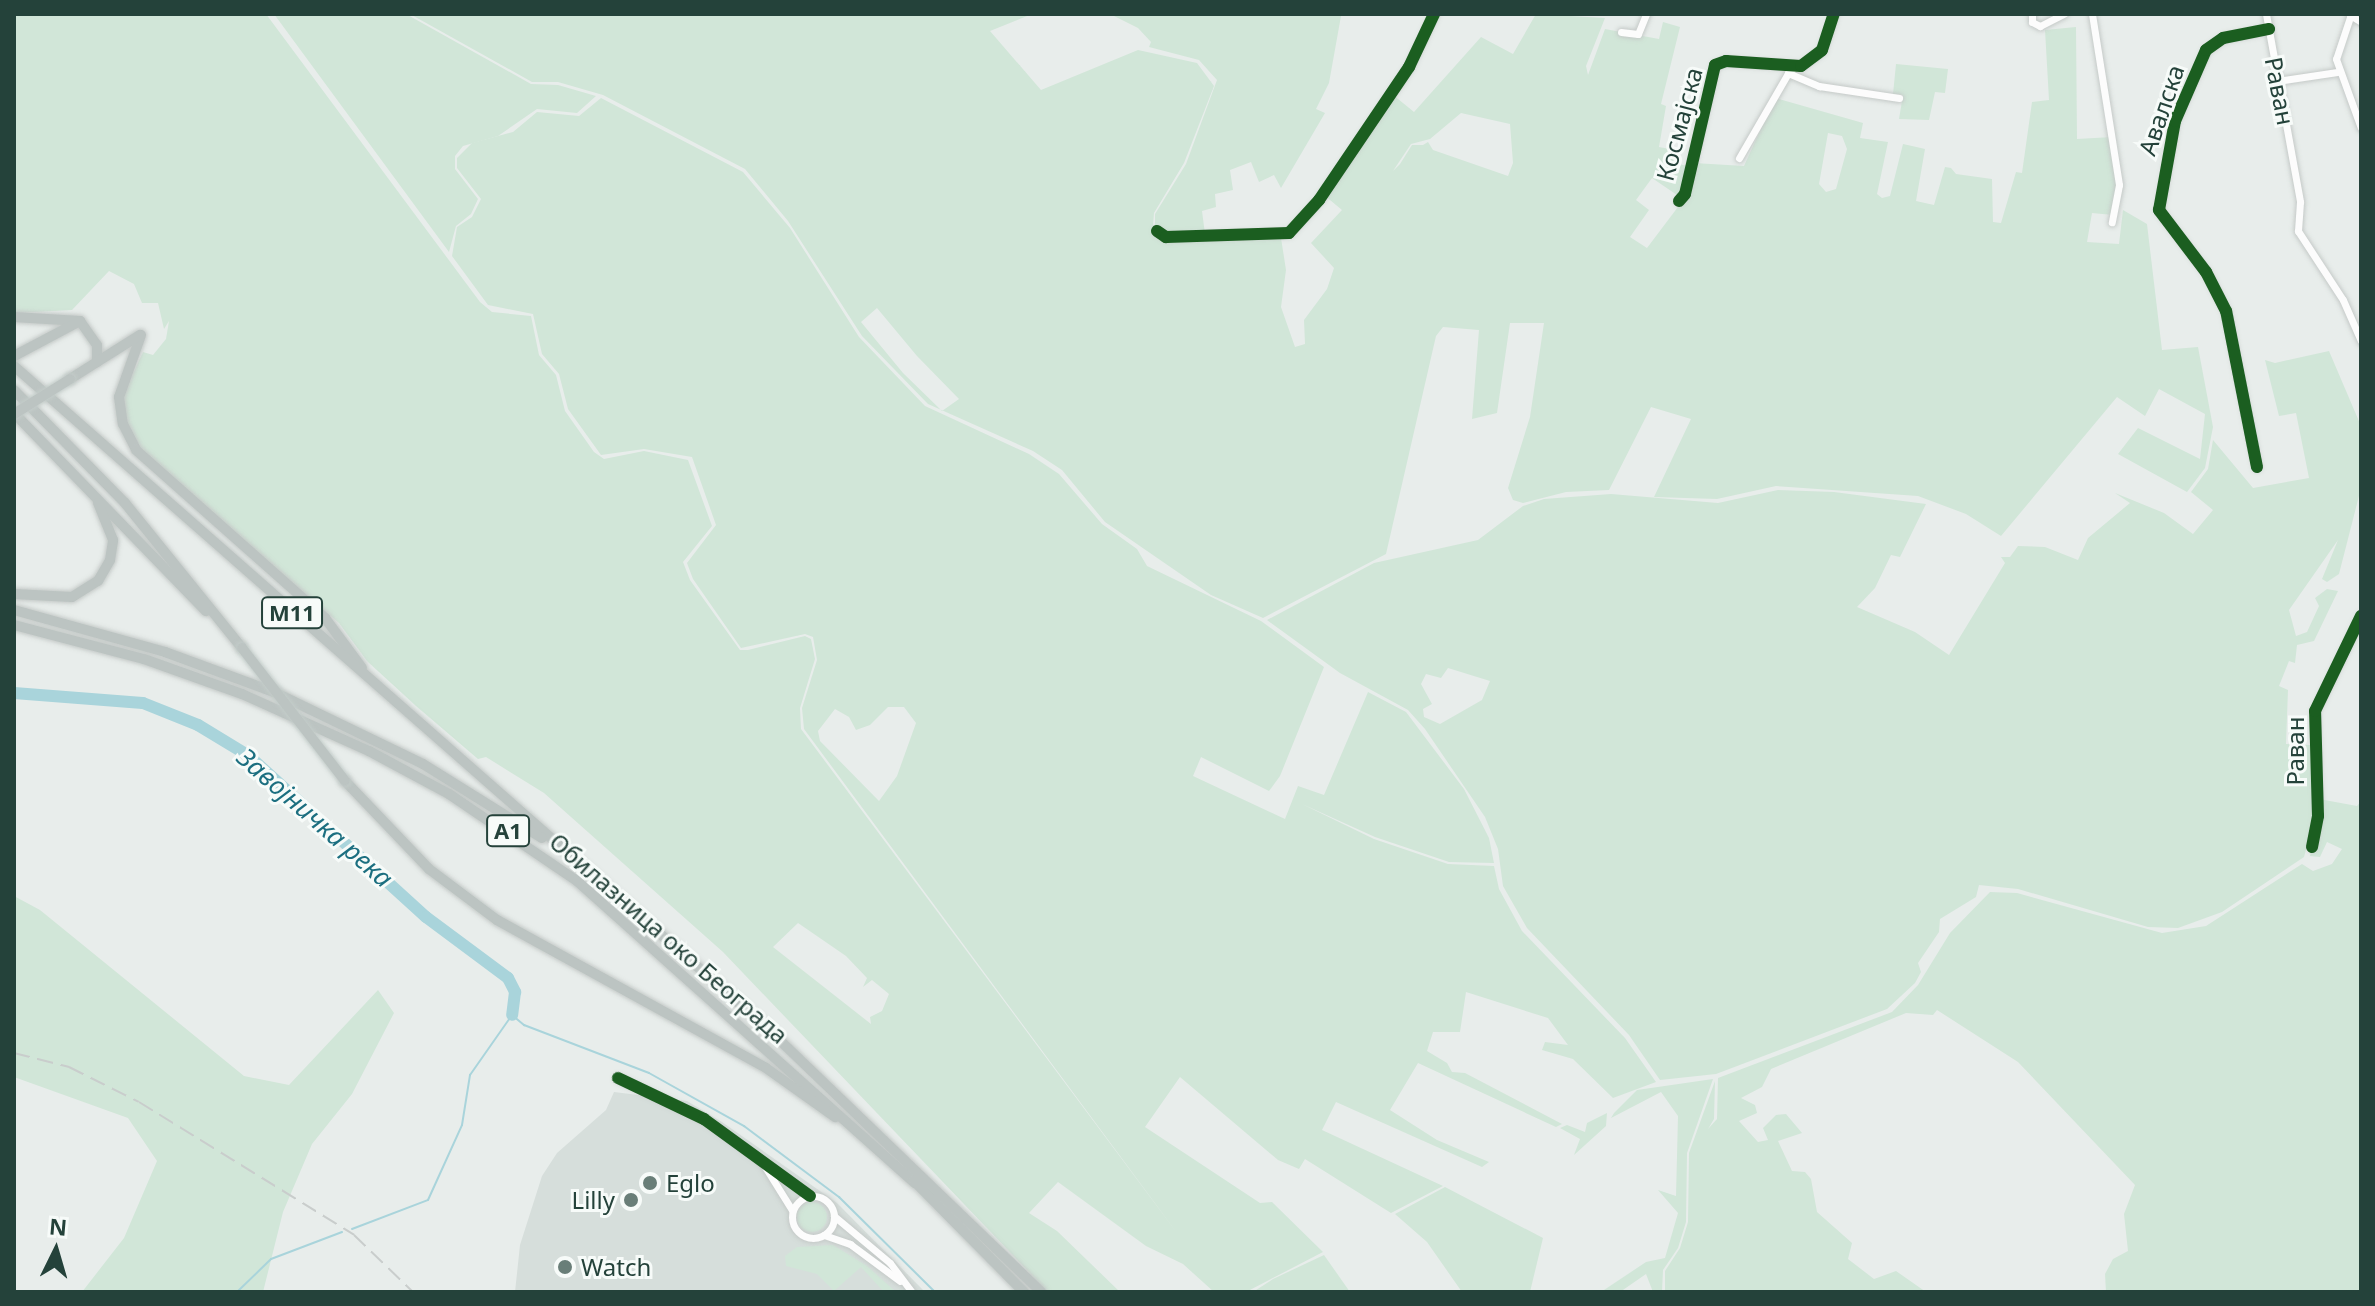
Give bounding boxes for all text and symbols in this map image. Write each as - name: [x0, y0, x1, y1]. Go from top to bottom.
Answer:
- street label: Раван: [2259, 54, 2301, 128]
- street label: Авалска: [2132, 61, 2190, 159]
- street label: Космајска: [1650, 64, 1708, 184]
- road number: M11: [260, 595, 324, 631]
- street label: Раван: [2281, 717, 2309, 785]
- water label: Завојничка река: [231, 742, 399, 894]
- road number: A1: [486, 813, 530, 849]
- street label: Обилазница око Београда: [544, 827, 794, 1049]
- place label: Eglo: [666, 1169, 715, 1197]
- marker: Eglo: [641, 1174, 659, 1192]
- place label: Lilly: [572, 1186, 615, 1214]
- marker: Lilly: [622, 1191, 640, 1209]
- north arrow: [16, 1210, 96, 1290]
- text: N: [48, 1210, 68, 1242]
- place label: Watch: [581, 1253, 651, 1281]
- marker: Watch: [556, 1258, 574, 1276]

